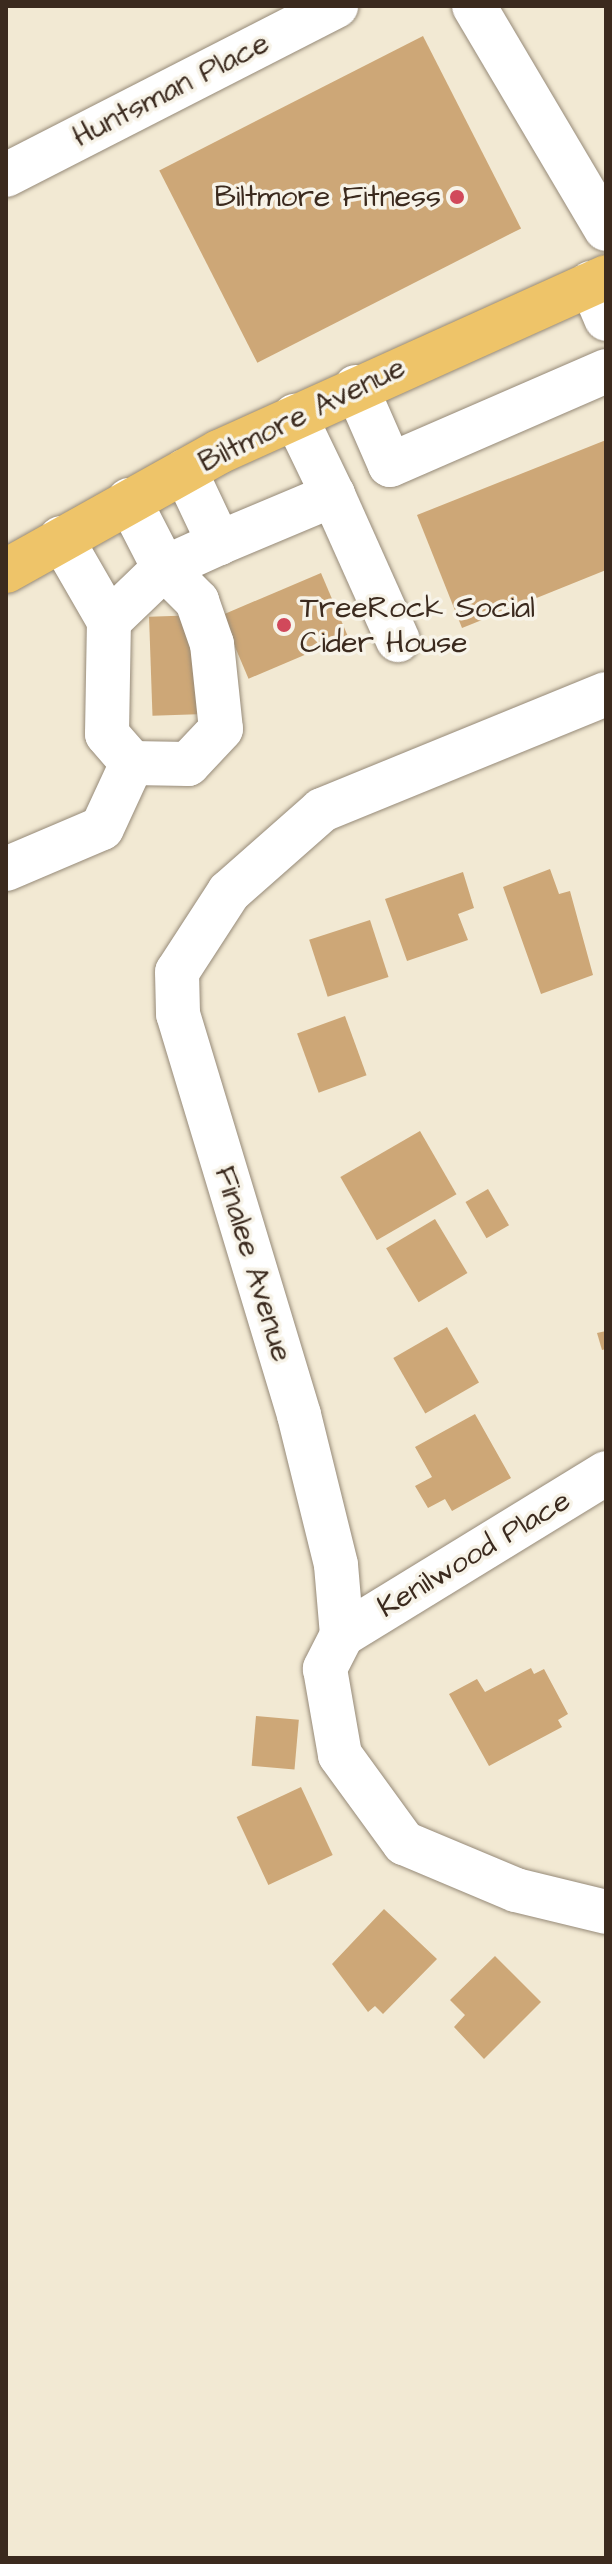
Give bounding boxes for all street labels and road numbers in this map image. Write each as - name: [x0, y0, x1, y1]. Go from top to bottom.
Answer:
- street label: Huntsman Place: [67, 25, 275, 155]
- street label: Biltmore Avenue: [193, 349, 411, 481]
- street label: Finalee Avenue: [206, 1162, 300, 1366]
- street label: Kenilwood Place: [371, 1482, 577, 1626]

